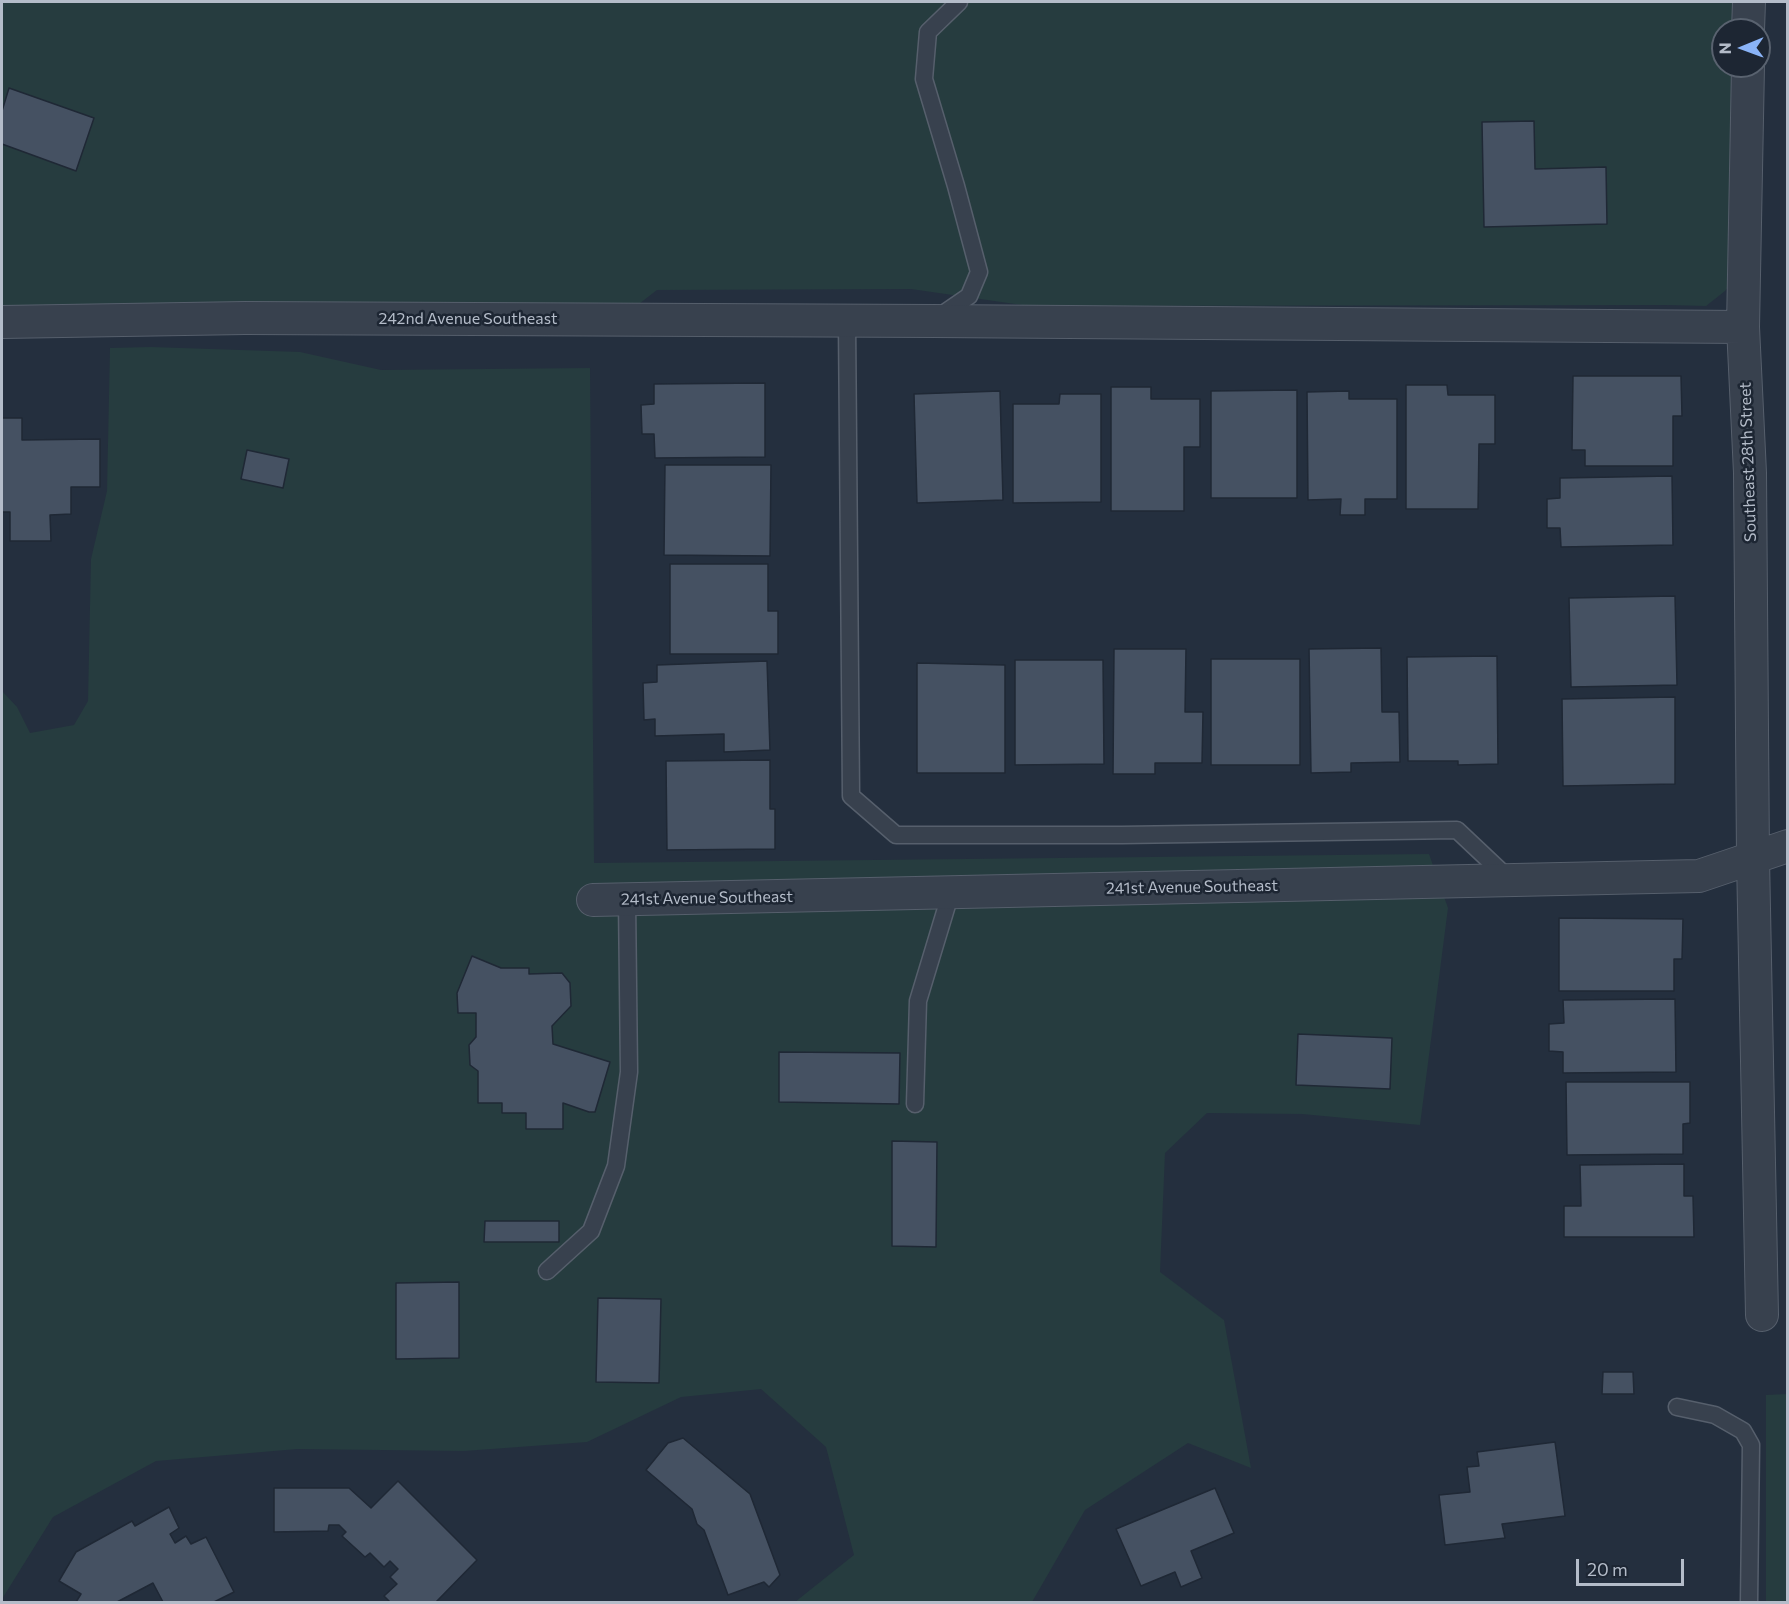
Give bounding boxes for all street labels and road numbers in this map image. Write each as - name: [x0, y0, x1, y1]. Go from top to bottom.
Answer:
- street label: 242nd Avenue Southeast: [379, 309, 557, 329]
- street label: Southeast 28th Street: [1736, 382, 1760, 542]
- street label: 241st Avenue Southeast: [1106, 876, 1278, 898]
- street label: 241st Avenue Southeast: [621, 887, 793, 909]

